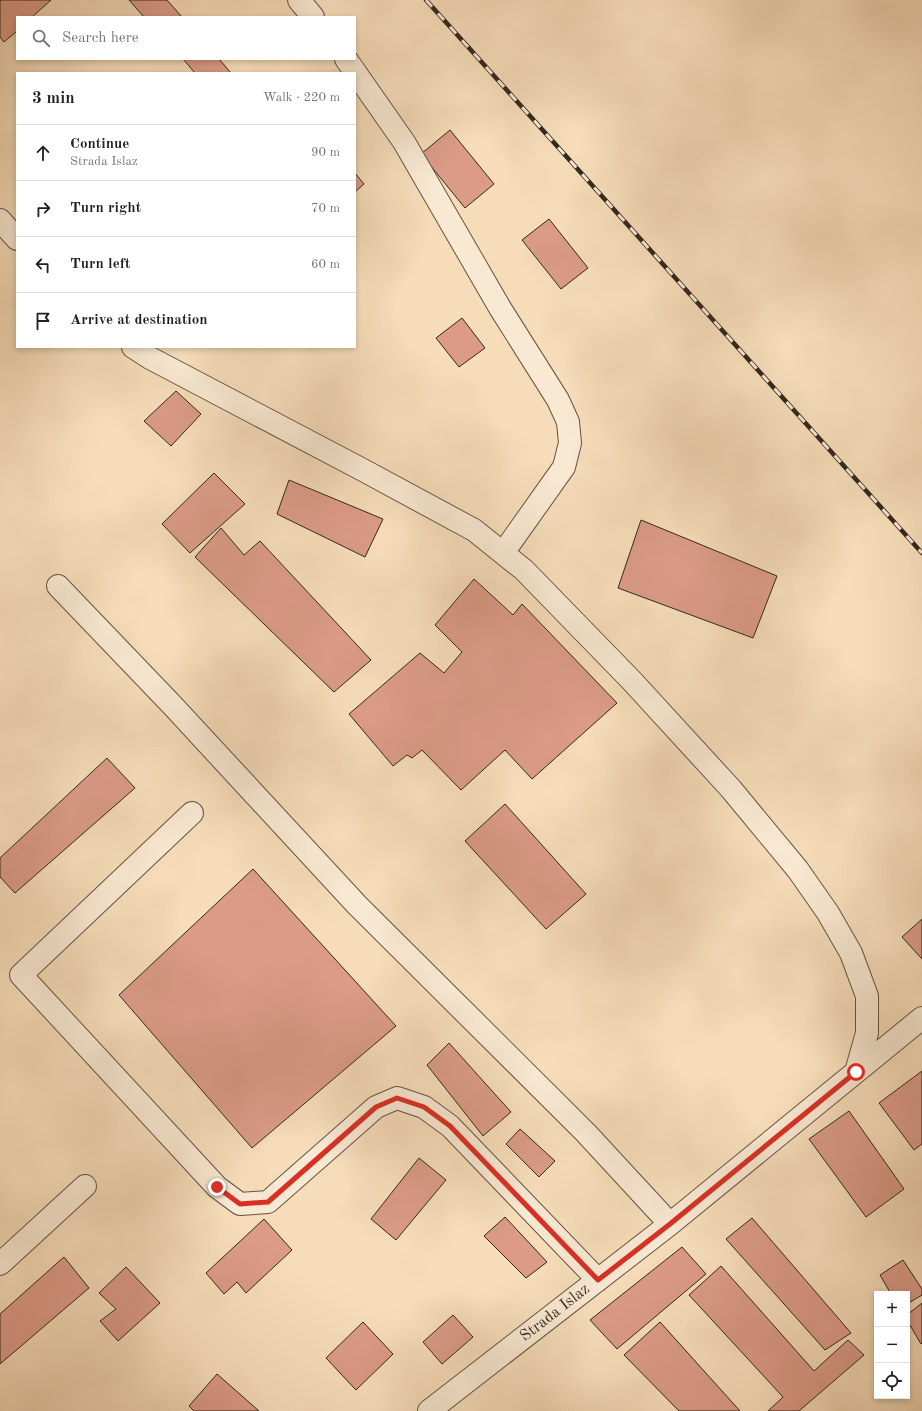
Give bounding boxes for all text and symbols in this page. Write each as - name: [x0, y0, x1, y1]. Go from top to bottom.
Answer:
- search box: [16, 16, 356, 60]
- icon: search: [30, 27, 52, 49]
- text: Search here: [62, 31, 139, 46]
- text: 3 min: [32, 90, 75, 107]
- text: Walk · 220 m: [263, 91, 340, 104]
- text: Continue: [70, 137, 129, 152]
- icon: ahead: [32, 142, 54, 164]
- text: 90 m: [311, 146, 340, 159]
- text: Strada Islaz: [70, 155, 138, 168]
- icon: right: [32, 198, 54, 220]
- text: Turn right: [70, 201, 141, 216]
- text: 70 m: [311, 202, 340, 215]
- icon: left: [32, 254, 54, 276]
- text: Turn left: [70, 257, 130, 272]
- text: 60 m: [311, 258, 340, 271]
- icon: arrive: [32, 310, 54, 332]
- text: Arrive at destination: [70, 313, 208, 328]
- route start: [847, 1063, 865, 1081]
- route end: [208, 1178, 226, 1196]
- street label: Strada Islaz: [517, 1281, 593, 1345]
- map controls: [874, 1291, 910, 1399]
- button: +: [874, 1291, 910, 1327]
- button: −: [874, 1327, 910, 1363]
- button: locate: [874, 1363, 910, 1399]

